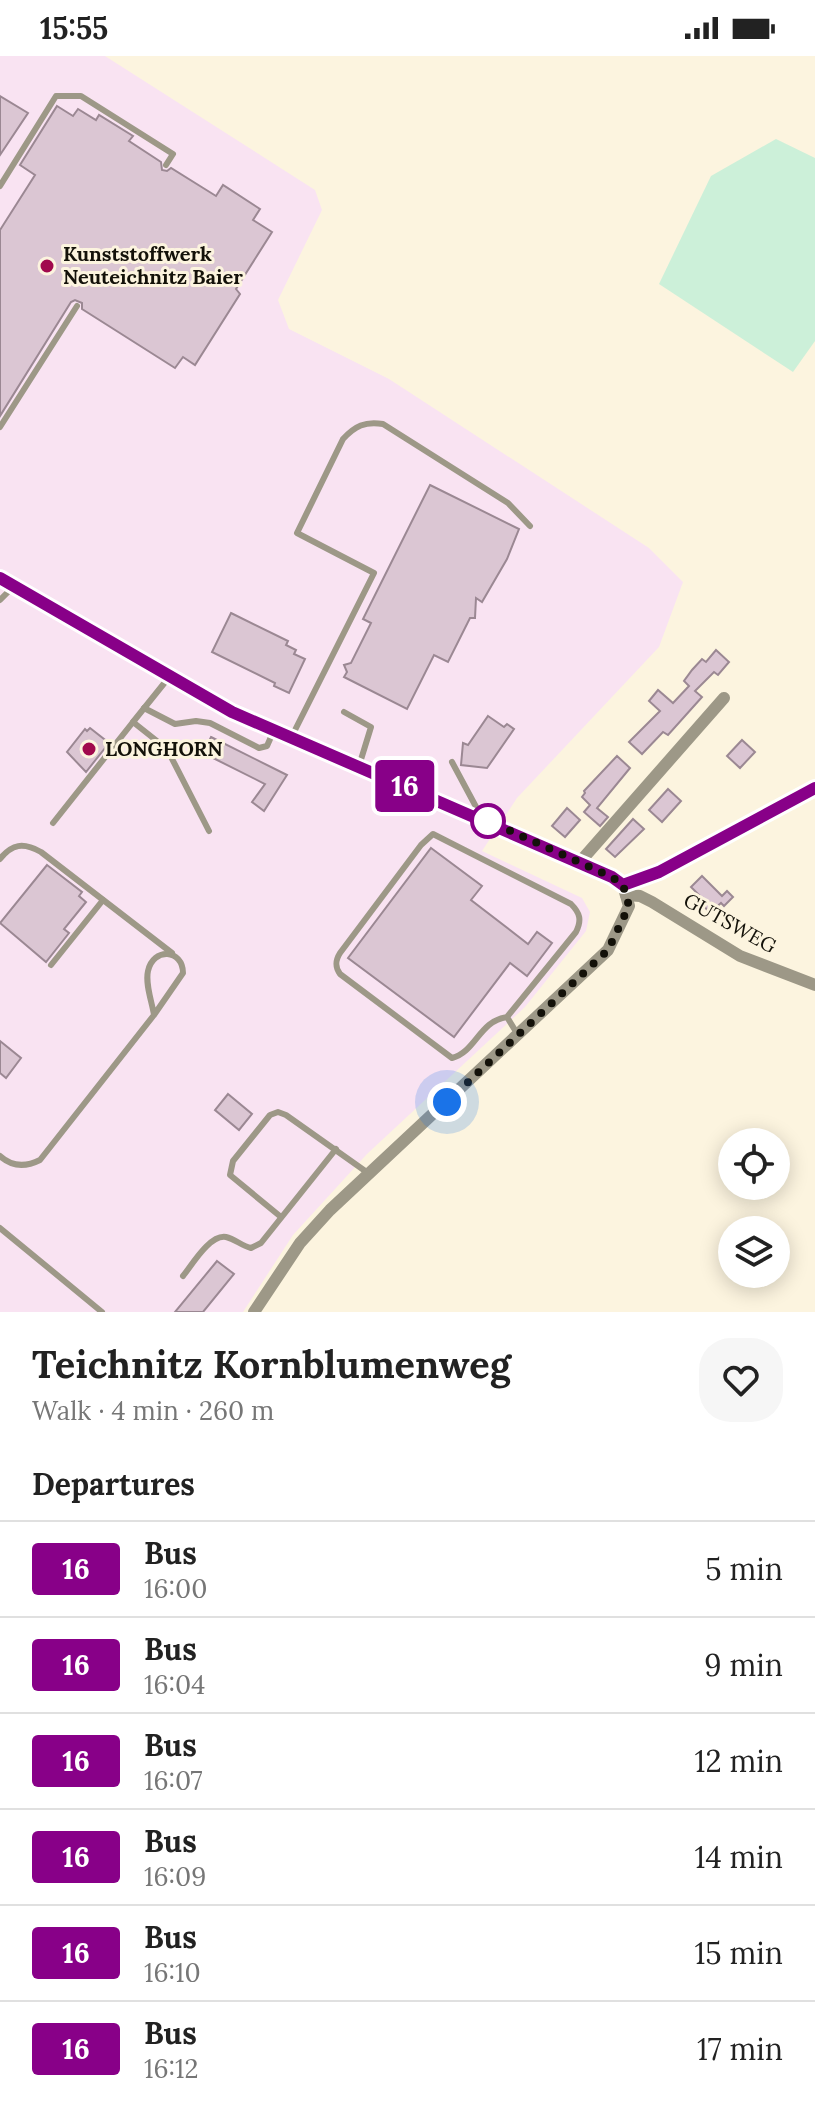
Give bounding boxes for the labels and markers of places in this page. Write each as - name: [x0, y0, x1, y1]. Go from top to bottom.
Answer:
- place label: Kunststoffwerk Neuteichnitz Baier: [63, 241, 243, 289]
- marker: Kunststoffwerk Neuteichnitz Baier: [38, 257, 56, 275]
- place label: LONGHORN: [105, 736, 223, 761]
- marker: LONGHORN: [80, 740, 98, 758]
- unlabelled marker: [471, 804, 505, 838]

